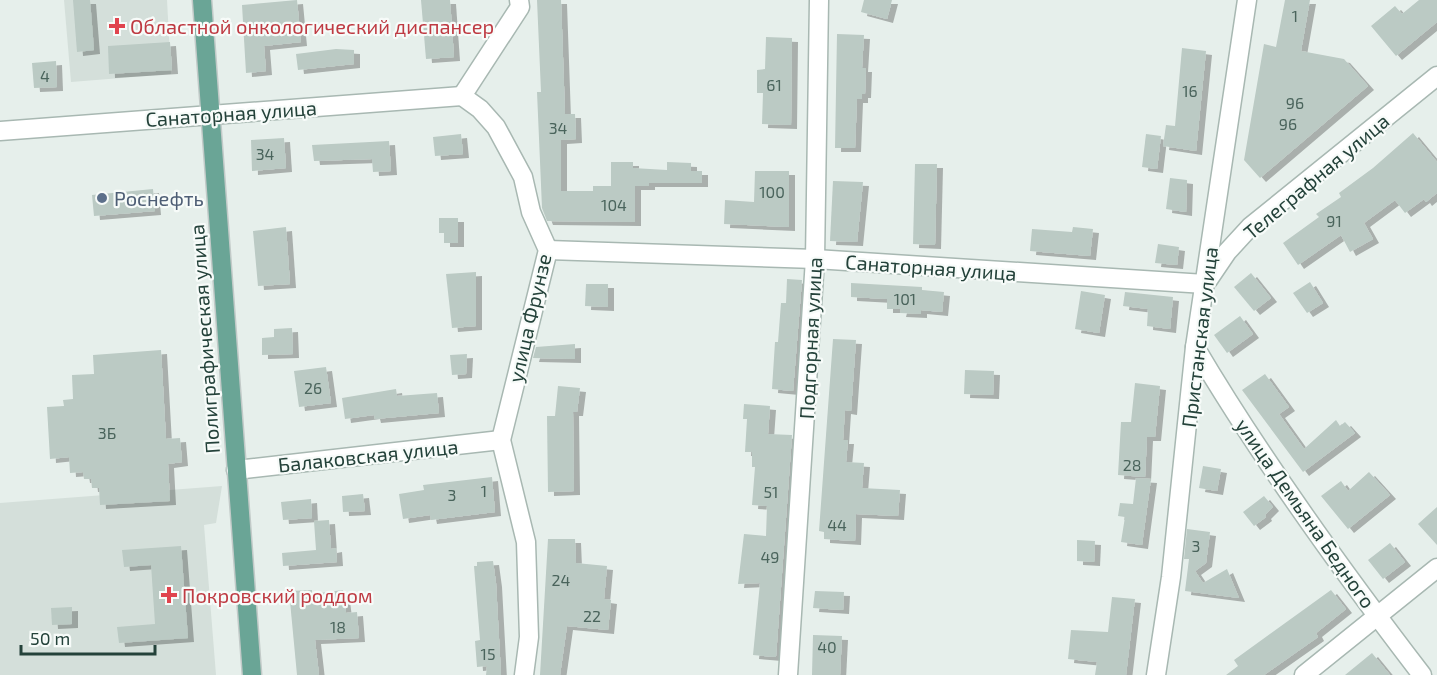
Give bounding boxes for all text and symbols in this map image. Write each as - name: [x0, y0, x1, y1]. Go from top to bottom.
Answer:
- house number: 1: [1292, 6, 1298, 25]
- place label: Областной онкологический диспансер: [130, 14, 494, 38]
- marker: Областной онкологический диспансер: [108, 17, 126, 35]
- house number: 4: [40, 66, 50, 85]
- house number: 61: [766, 75, 782, 94]
- house number: 16: [1182, 81, 1198, 100]
- house number: 96: [1286, 93, 1304, 112]
- street label: Санаторная улица: [145, 95, 318, 132]
- street label: Телеграфная улица: [1238, 108, 1394, 245]
- house number: 96: [1279, 114, 1297, 133]
- house number: 34: [549, 118, 568, 137]
- house number: 34: [256, 144, 275, 163]
- house number: 100: [759, 182, 785, 201]
- place label: Роснефть: [114, 186, 204, 210]
- marker: Роснефть: [95, 191, 109, 205]
- house number: 104: [601, 195, 627, 214]
- house number: 91: [1326, 211, 1342, 230]
- street label: Полиграфическая улица: [184, 223, 225, 455]
- street label: Пристанская улица: [1176, 245, 1223, 429]
- street label: Санаторная улица: [844, 249, 1017, 286]
- street label: улица Фрунзе: [503, 251, 556, 385]
- street label: Подгорная улица: [794, 256, 827, 420]
- house number: 101: [894, 289, 916, 308]
- house number: 26: [304, 378, 322, 397]
- street label: улица Демьяна Бедного: [1230, 413, 1381, 613]
- house number: 3Б: [98, 423, 116, 442]
- street label: Балаковская улица: [277, 434, 459, 477]
- house number: 28: [1123, 455, 1141, 474]
- house number: 1: [481, 481, 487, 500]
- house number: 51: [764, 482, 778, 501]
- house number: 3: [448, 485, 456, 504]
- house number: 44: [827, 515, 847, 534]
- house number: 3: [1192, 536, 1200, 555]
- house number: 49: [761, 547, 780, 566]
- house number: 24: [552, 570, 571, 589]
- place label: Покровский роддом: [182, 583, 373, 607]
- marker: Покровский роддом: [160, 586, 178, 604]
- house number: 22: [583, 606, 601, 625]
- house number: 18: [330, 617, 346, 636]
- scale bar: [21, 618, 154, 656]
- text: 50 m: [30, 627, 70, 649]
- house number: 40: [817, 637, 837, 656]
- house number: 15: [481, 644, 495, 663]

